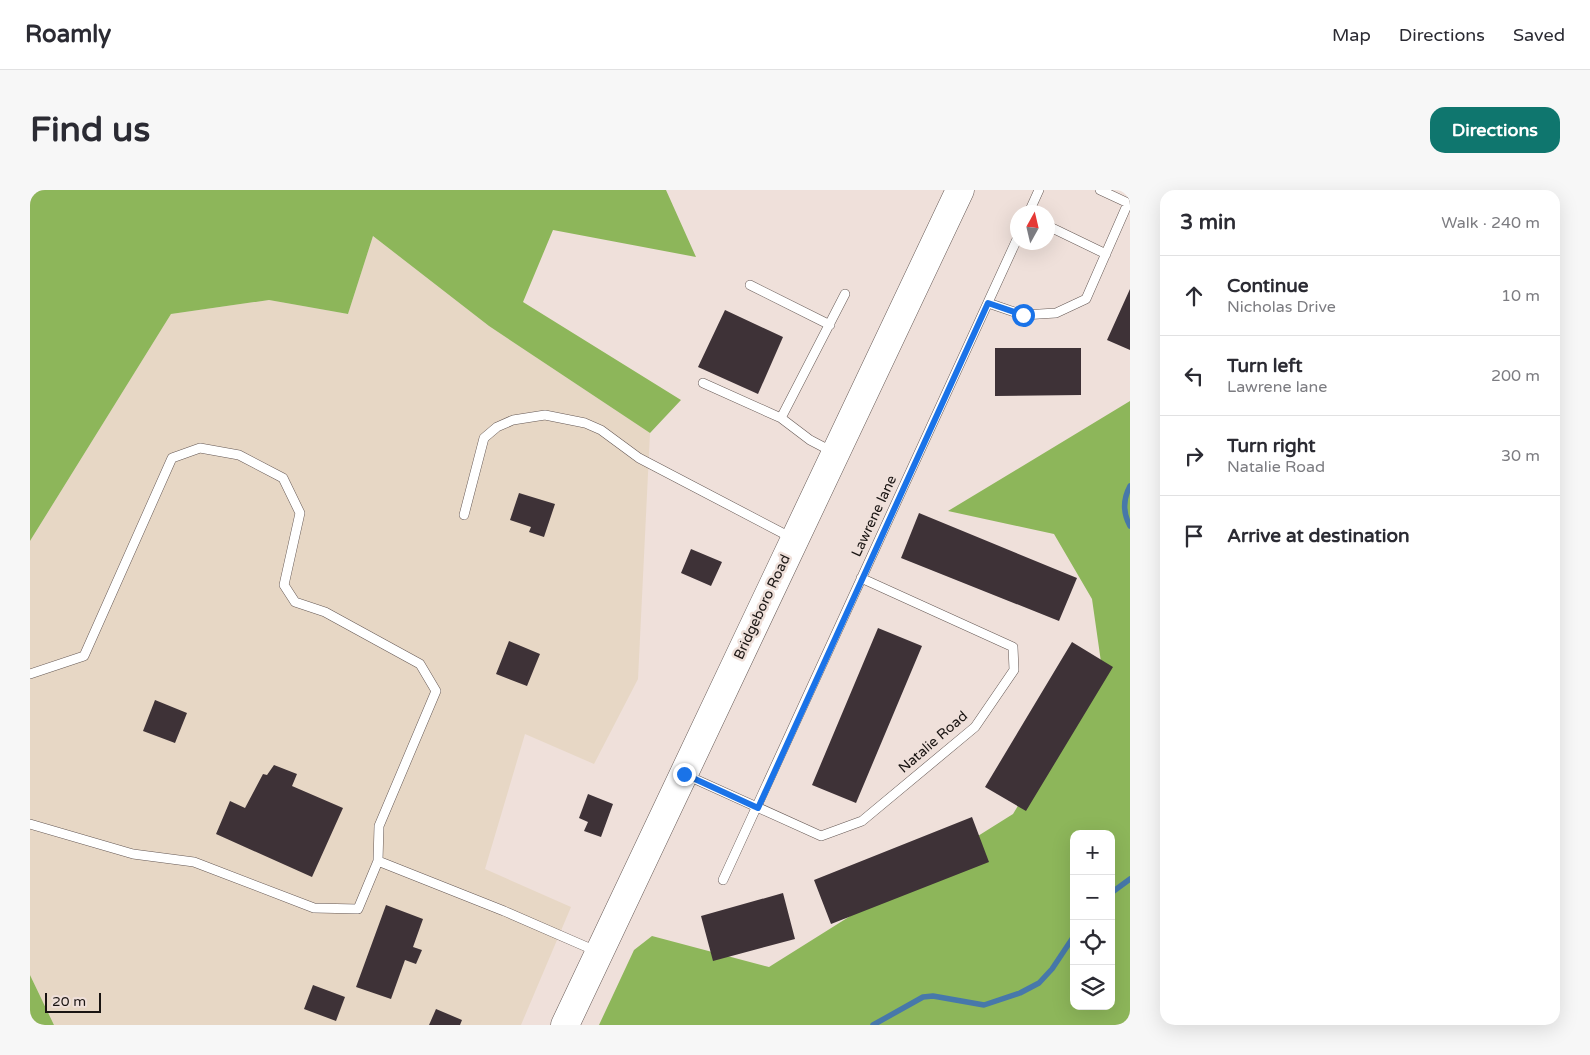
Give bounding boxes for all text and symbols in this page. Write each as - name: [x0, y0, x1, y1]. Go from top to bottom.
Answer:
- text: Roamly: [25, 20, 111, 49]
- text: Map: [1332, 24, 1371, 46]
- text: Directions: [1399, 24, 1485, 46]
- text: Saved: [1513, 24, 1565, 46]
- button: Directions: [1430, 107, 1560, 153]
- text: Find us: [30, 109, 150, 151]
- north arrow: [1010, 205, 1055, 250]
- text: 3 min: [1180, 210, 1236, 235]
- text: Walk · 240 m: [1441, 213, 1540, 233]
- text: Continue: [1227, 275, 1309, 297]
- icon: ahead: [1180, 282, 1208, 310]
- text: 10 m: [1501, 286, 1540, 306]
- text: Nicholas Drive: [1227, 297, 1336, 317]
- route start: [1012, 304, 1035, 327]
- text: Turn left: [1227, 355, 1303, 377]
- icon: left: [1180, 362, 1208, 390]
- text: 200 m: [1491, 366, 1540, 386]
- text: Lawrene lane: [1227, 377, 1327, 397]
- text: Turn right: [1227, 435, 1315, 457]
- icon: right: [1180, 442, 1208, 470]
- text: 30 m: [1501, 446, 1540, 466]
- text: Natalie Road: [1227, 457, 1325, 477]
- street label: Lawrene lane: [848, 473, 900, 559]
- icon: arrive: [1180, 522, 1208, 550]
- text: Arrive at destination: [1227, 525, 1410, 547]
- street label: Bridgeboro Road: [730, 552, 794, 662]
- street label: Natalie Road: [895, 707, 971, 777]
- route end: [673, 763, 696, 786]
- map controls: [1070, 830, 1115, 1010]
- button: +: [1070, 830, 1115, 875]
- button: −: [1070, 875, 1115, 920]
- button: locate: [1070, 920, 1115, 965]
- button: layers: [1070, 965, 1115, 1010]
- scale bar: [45, 990, 101, 1013]
- text: 20 m: [52, 993, 86, 1010]

